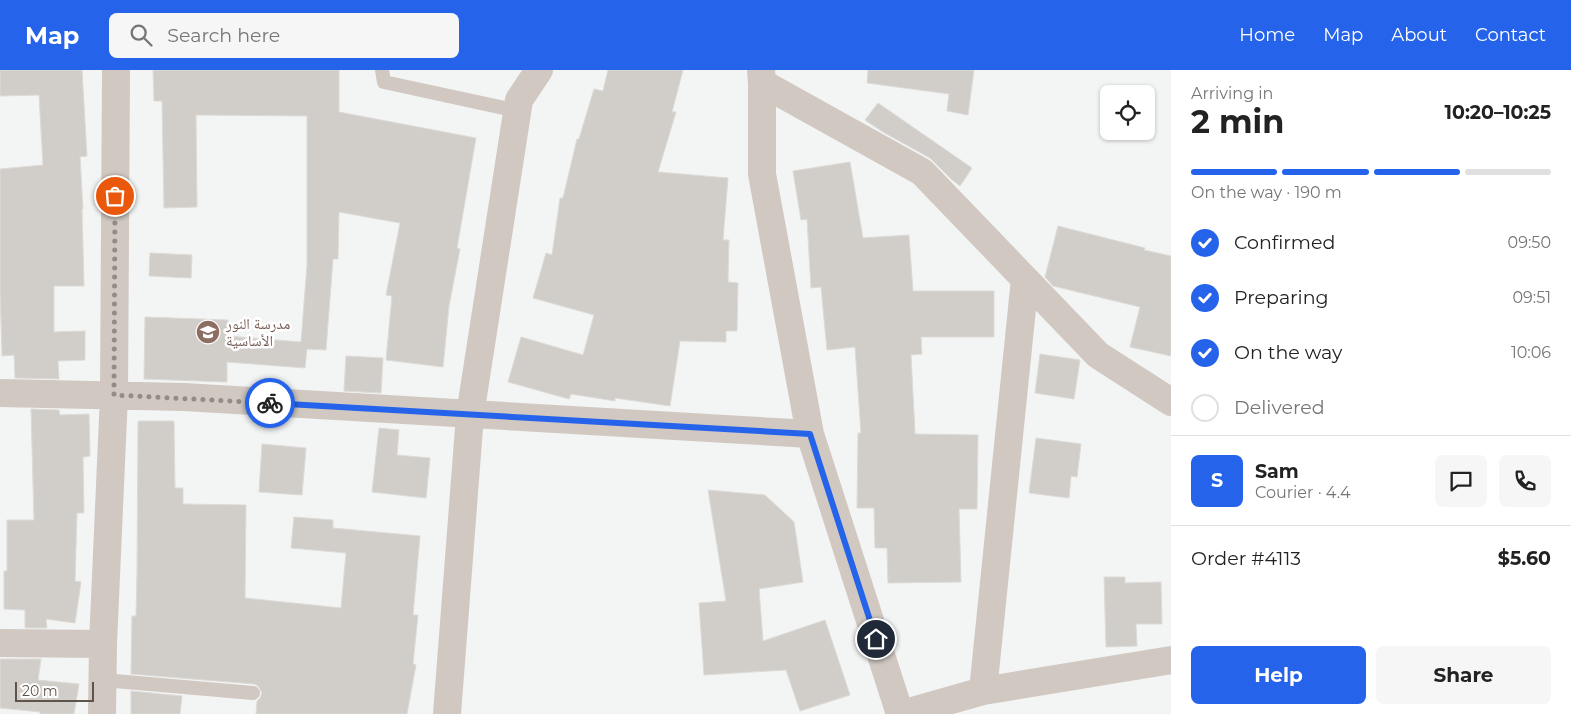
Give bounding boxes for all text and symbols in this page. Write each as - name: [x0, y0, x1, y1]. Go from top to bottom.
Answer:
- search box: [109, 13, 459, 58]
- text: Map: [25, 21, 79, 50]
- icon: search: [127, 21, 155, 49]
- text: Search here: [167, 24, 280, 47]
- text: Home: [1239, 24, 1295, 46]
- text: Map: [1323, 24, 1363, 46]
- text: About: [1391, 24, 1447, 46]
- text: Contact: [1475, 24, 1546, 46]
- text: Arriving in: [1191, 84, 1273, 103]
- map controls: [1100, 85, 1155, 140]
- button: locate: [1100, 85, 1155, 140]
- text: 10:20–10:25: [1445, 101, 1551, 124]
- text: 2 min: [1191, 102, 1284, 141]
- pin: [94, 175, 136, 217]
- icon: bag: [101, 182, 129, 210]
- text: On the way · 190 m: [1191, 183, 1342, 202]
- icon: check: [1191, 229, 1219, 257]
- text: Confirmed: [1234, 231, 1335, 254]
- text: 09:50: [1508, 233, 1551, 252]
- icon: check: [1191, 284, 1219, 312]
- text: Preparing: [1234, 286, 1329, 309]
- text: 09:51: [1512, 288, 1551, 307]
- place label: مدرسة النور الأساسية: [225, 314, 290, 350]
- school or university icon: مدرسة النور الأساسية: [195, 319, 221, 345]
- icon: check: [1191, 339, 1219, 367]
- text: On the way: [1234, 341, 1342, 364]
- text: 10:06: [1511, 343, 1551, 362]
- courier: [245, 378, 295, 428]
- icon: bike: [256, 389, 284, 417]
- text: Delivered: [1234, 396, 1325, 419]
- button: chat: [1435, 455, 1487, 507]
- button: phone: [1499, 455, 1551, 507]
- text: Sam: [1255, 460, 1299, 483]
- text: S: [1211, 469, 1223, 492]
- text: Courier · 4.4: [1255, 483, 1351, 502]
- text: Order #4113: [1191, 547, 1301, 570]
- text: $5.60: [1498, 547, 1551, 570]
- pin: [855, 618, 897, 660]
- icon: home: [862, 625, 890, 653]
- button: Help: [1191, 646, 1366, 704]
- button: Share: [1376, 646, 1551, 704]
- scale bar: [15, 679, 94, 702]
- text: 20 m: [22, 682, 58, 700]

